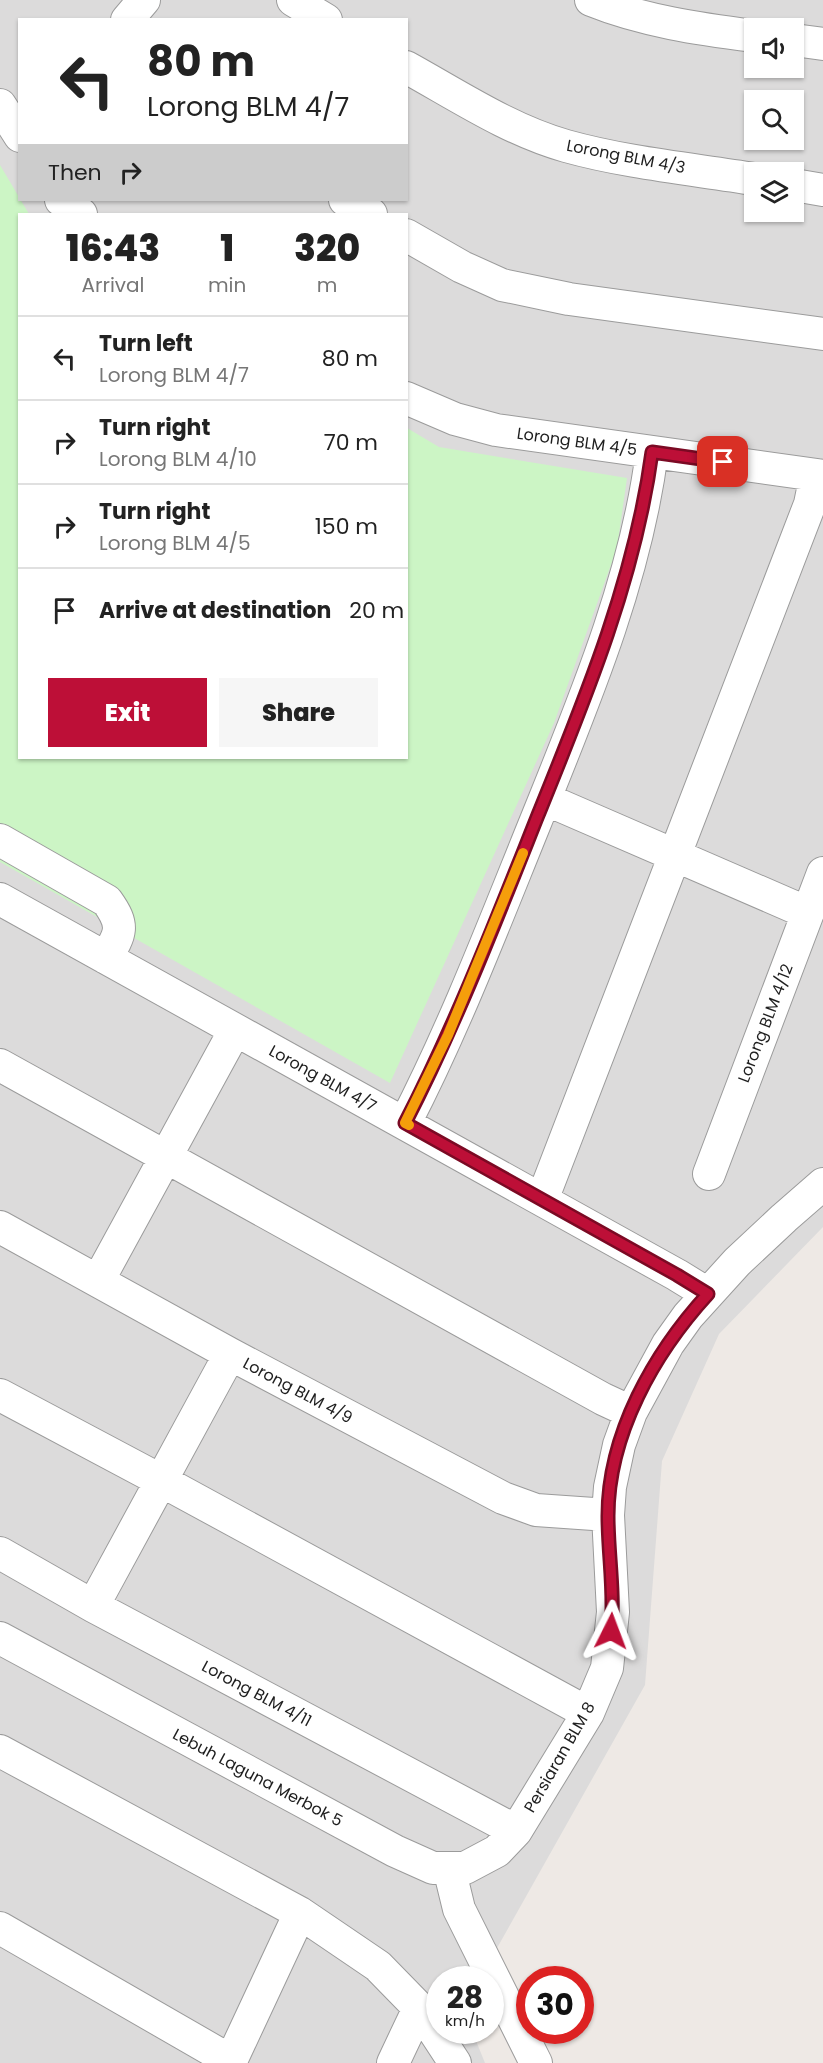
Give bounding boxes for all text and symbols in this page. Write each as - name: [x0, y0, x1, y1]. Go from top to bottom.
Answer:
- map controls: [744, 18, 804, 222]
- button: sound: [744, 18, 804, 78]
- text: 80 m: [147, 32, 255, 91]
- icon: left: [48, 42, 126, 120]
- text: Lorong BLM 4/7: [147, 88, 349, 125]
- button: search: [744, 90, 804, 150]
- street label: Lorong BLM 4/3: [565, 134, 687, 179]
- icon: right: [114, 156, 147, 189]
- text: Then: [48, 157, 102, 188]
- button: layers: [744, 162, 804, 222]
- text: 16:43: [66, 223, 160, 274]
- text: 1: [220, 223, 234, 274]
- text: 320: [294, 223, 360, 274]
- text: Arrival: [82, 271, 145, 299]
- text: min: [208, 271, 246, 299]
- text: m: [317, 271, 337, 299]
- text: Turn left: [99, 328, 193, 359]
- icon: left: [48, 342, 81, 375]
- text: 80 m: [322, 343, 378, 374]
- text: Lorong BLM 4/7: [99, 361, 249, 389]
- text: Turn right: [99, 412, 210, 443]
- street label: Lorong BLM 4/5: [515, 422, 639, 461]
- icon: right: [48, 426, 81, 459]
- text: 70 m: [324, 427, 378, 458]
- pin: [697, 436, 748, 487]
- text: Lorong BLM 4/10: [99, 445, 257, 473]
- icon: arrive: [706, 445, 739, 478]
- text: Turn right: [99, 496, 210, 527]
- icon: right: [48, 510, 81, 543]
- text: 150 m: [315, 511, 378, 542]
- text: Lorong BLM 4/5: [99, 529, 250, 557]
- icon: arrive: [48, 594, 81, 627]
- text: Arrive at destination: [99, 595, 331, 626]
- text: 20 m: [349, 595, 404, 626]
- button: Exit: [48, 678, 207, 747]
- button: Share: [219, 678, 378, 747]
- street label: Lorong BLM 4/12: [732, 960, 799, 1086]
- street label: Lorong BLM 4/7: [265, 1039, 381, 1118]
- street label: Lorong BLM 4/9: [239, 1352, 357, 1429]
- position arrow: [579, 1599, 643, 1663]
- street label: Lorong BLM 4/11: [198, 1655, 316, 1732]
- street label: Persiaran BLM 8: [518, 1698, 600, 1817]
- street label: Lebuh Laguna Merbok 5: [169, 1723, 347, 1832]
- speed limit sign: 30: [516, 1966, 594, 2044]
- text: 28: [447, 1976, 483, 2019]
- text: km/h: [445, 2010, 485, 2031]

